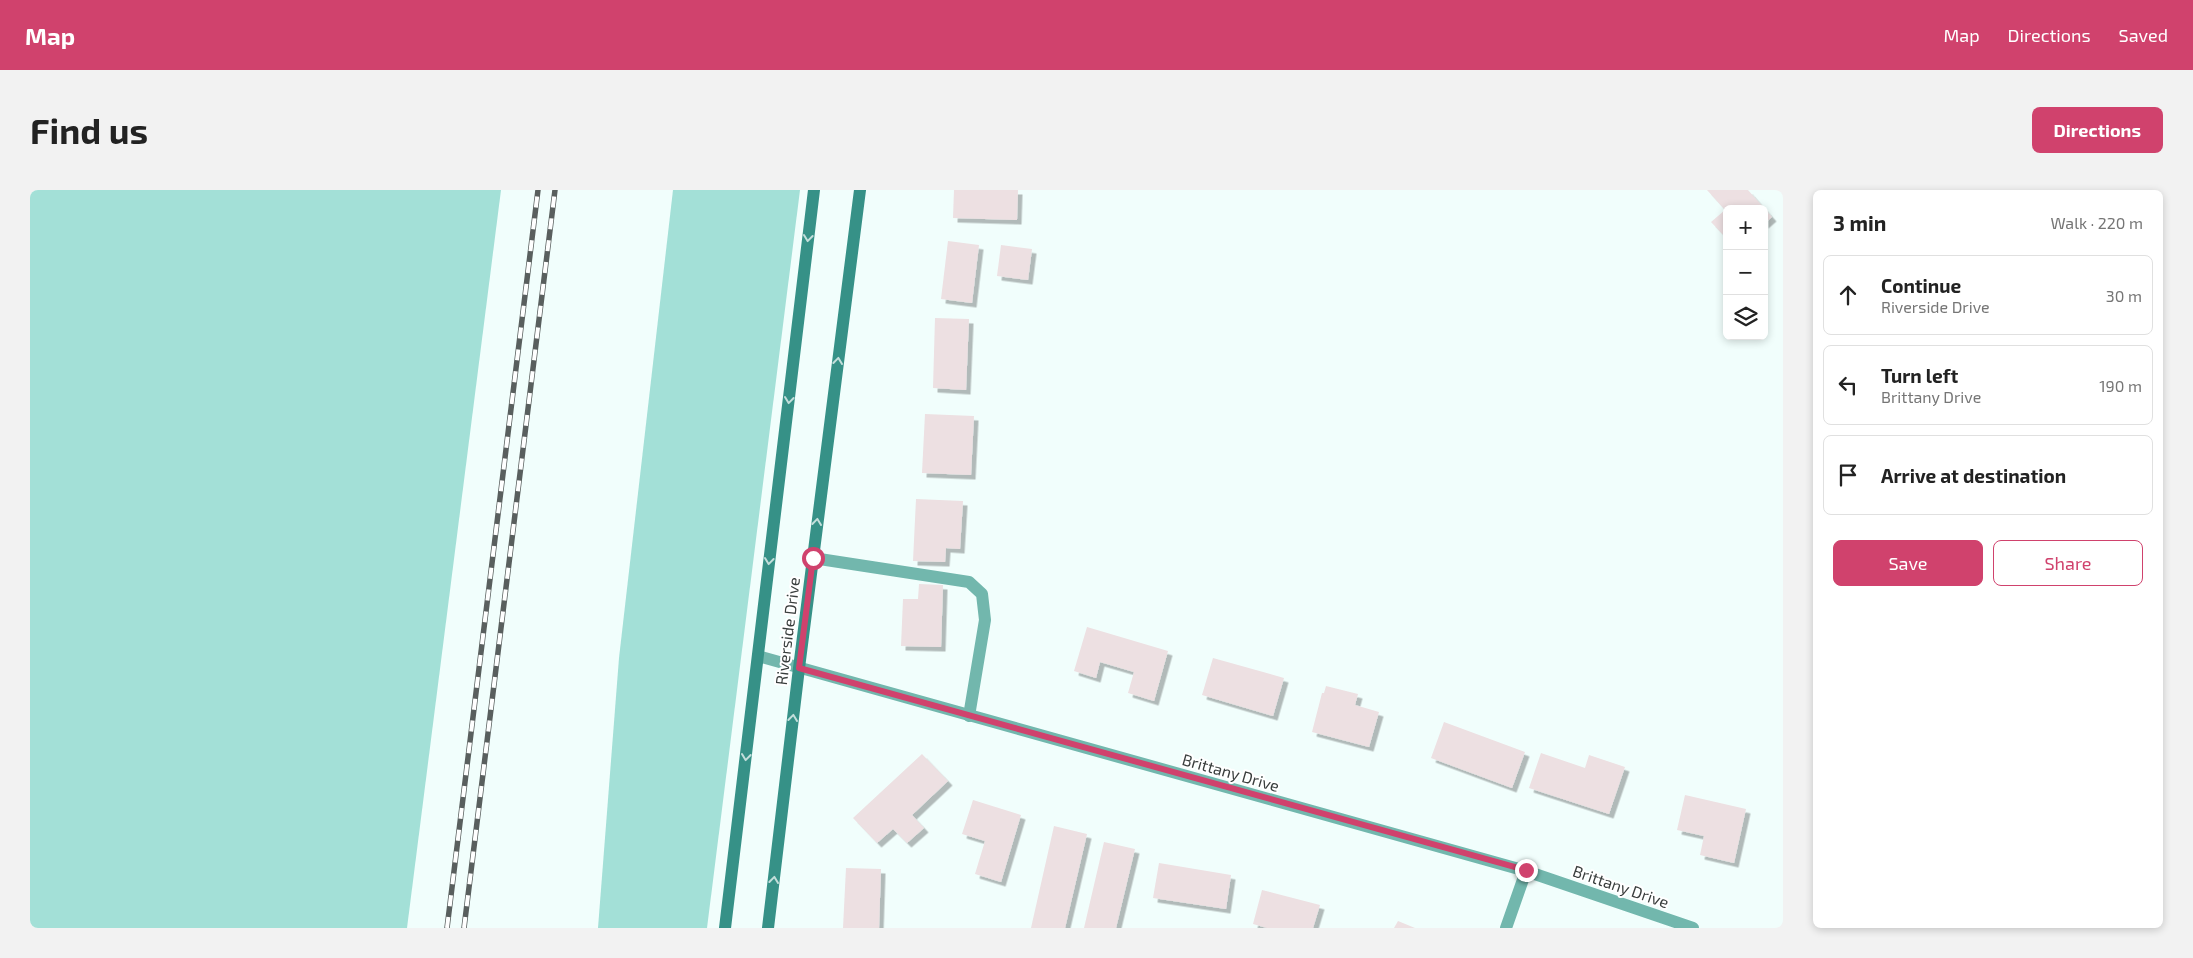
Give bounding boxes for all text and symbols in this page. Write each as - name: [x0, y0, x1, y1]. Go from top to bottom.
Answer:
- text: Map: [25, 21, 75, 50]
- text: Map: [1943, 24, 1980, 46]
- text: Directions: [2008, 24, 2091, 46]
- text: Saved: [2119, 24, 2168, 46]
- button: Directions: [2032, 107, 2163, 153]
- text: Find us: [30, 109, 148, 151]
- map controls: [1723, 205, 1768, 340]
- button: +: [1723, 205, 1768, 250]
- text: 3 min: [1833, 210, 1886, 235]
- text: Walk · 220 m: [2050, 213, 2143, 232]
- one-way arrow: [803, 235, 814, 243]
- button: −: [1723, 250, 1768, 295]
- text: Continue: [1881, 274, 1961, 297]
- icon: ahead: [1834, 281, 1862, 309]
- text: 30 m: [2106, 286, 2142, 305]
- button: layers: [1723, 295, 1768, 340]
- text: Riverside Drive: [1881, 297, 1990, 316]
- one-way arrow: [832, 357, 843, 365]
- text: Turn left: [1881, 364, 1958, 387]
- icon: left: [1834, 371, 1862, 399]
- text: 190 m: [2099, 376, 2142, 395]
- text: Brittany Drive: [1881, 387, 1981, 406]
- one-way arrow: [784, 396, 795, 404]
- icon: arrive: [1834, 461, 1862, 489]
- text: Arrive at destination: [1881, 464, 2066, 487]
- one-way arrow: [812, 518, 822, 527]
- button: Save: [1833, 540, 1983, 586]
- button: Share: [1993, 540, 2143, 586]
- route start: [802, 547, 825, 570]
- one-way arrow: [764, 557, 775, 565]
- street label: Riverside Drive: [771, 576, 803, 686]
- one-way arrow: [787, 714, 798, 722]
- street label: Brittany Drive: [1180, 749, 1282, 795]
- one-way arrow: [741, 753, 751, 761]
- route end: [1515, 859, 1538, 882]
- street label: Brittany Drive: [1571, 861, 1671, 911]
- one-way arrow: [768, 875, 779, 883]

